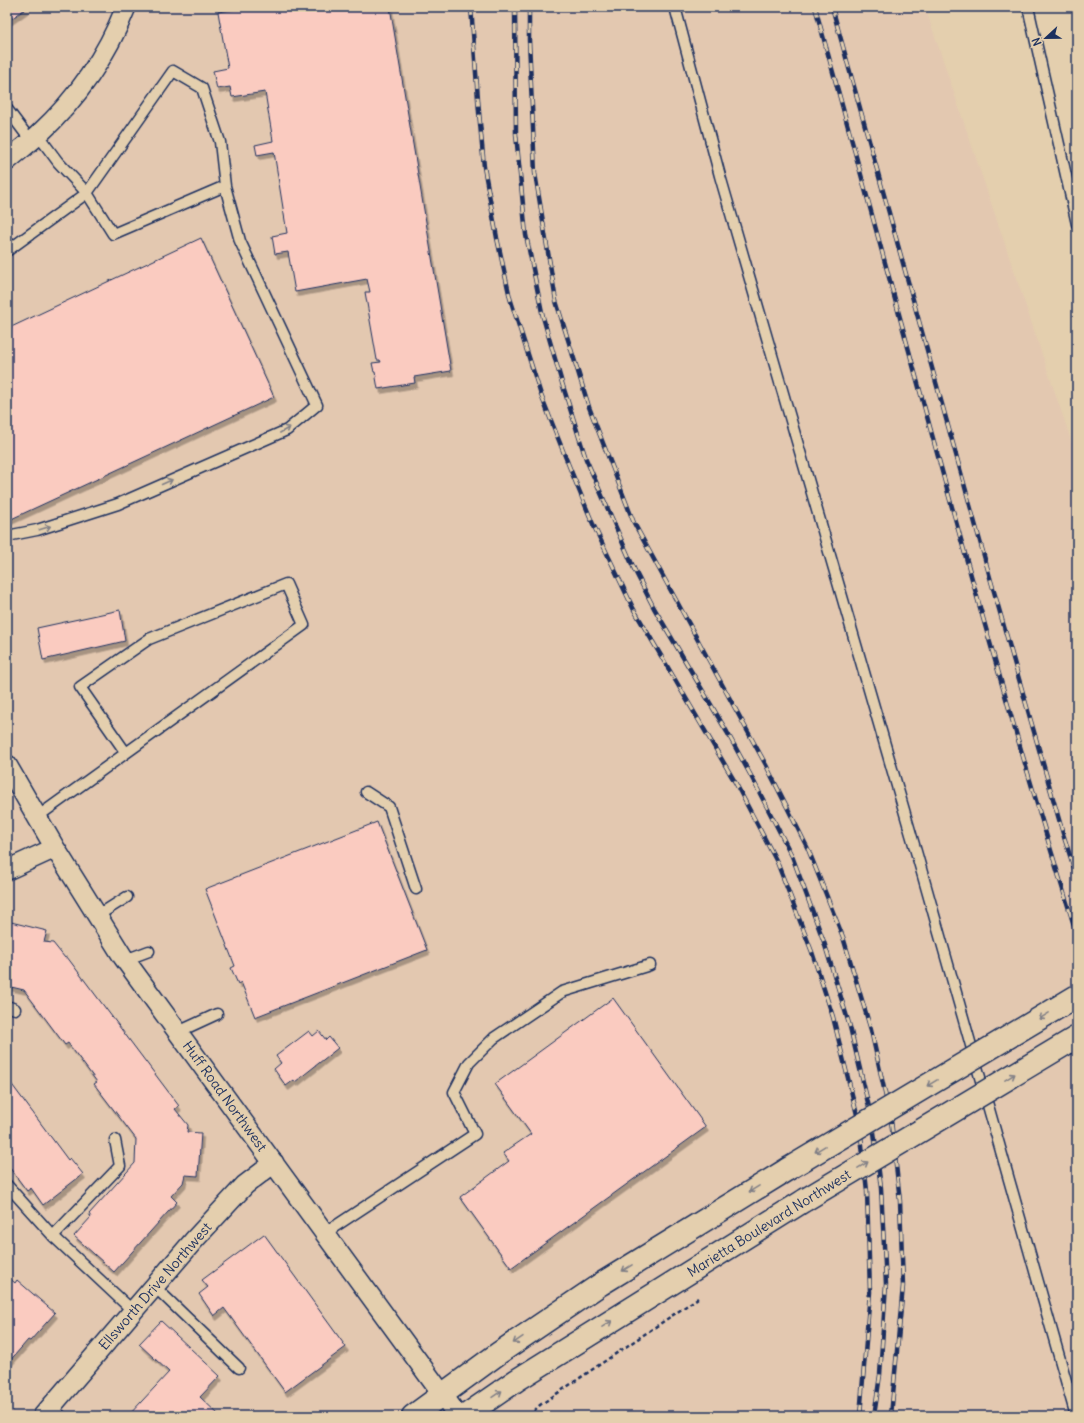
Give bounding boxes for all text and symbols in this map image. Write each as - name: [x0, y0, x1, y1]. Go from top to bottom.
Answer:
- north arrow: [1026, 18, 1066, 58]
- text: N: [1029, 36, 1045, 48]
- one-way arrow: [279, 425, 291, 433]
- one-way arrow: [160, 478, 172, 486]
- one-way arrow: [38, 524, 51, 531]
- one-way arrow: [1038, 1013, 1050, 1021]
- street label: Huff Road Northwest: [179, 1037, 271, 1155]
- one-way arrow: [1004, 1073, 1016, 1081]
- one-way arrow: [927, 1079, 938, 1087]
- one-way arrow: [814, 1146, 826, 1154]
- one-way arrow: [857, 1161, 869, 1169]
- street label: Marietta Boulevard Northwest: [684, 1165, 854, 1281]
- one-way arrow: [749, 1185, 760, 1194]
- street label: Ellsworth Drive Northwest: [95, 1218, 216, 1354]
- one-way arrow: [621, 1265, 633, 1273]
- one-way arrow: [601, 1320, 612, 1328]
- one-way arrow: [513, 1336, 524, 1344]
- one-way arrow: [491, 1390, 502, 1398]

